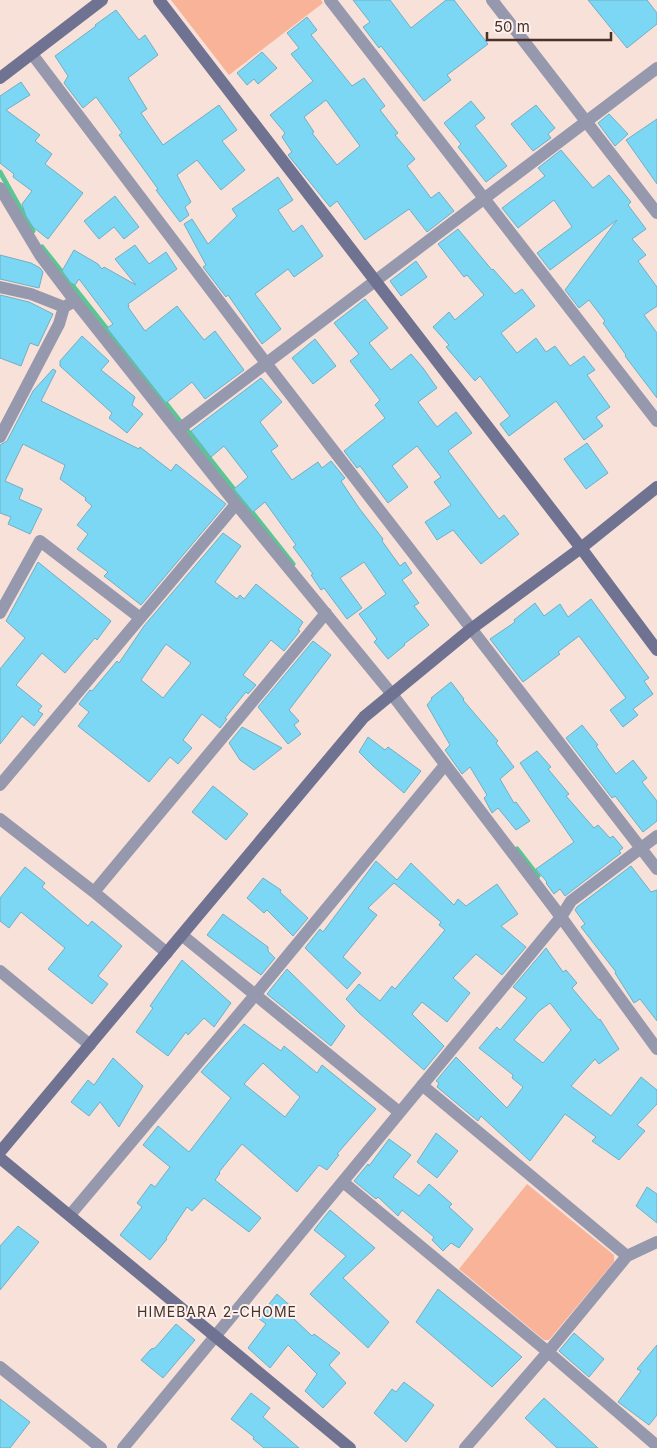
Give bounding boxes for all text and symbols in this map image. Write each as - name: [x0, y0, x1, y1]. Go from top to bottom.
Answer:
- scale bar: [487, 10, 611, 42]
- text: 50 m: [494, 17, 530, 36]
- district label: HIMEBARA 2-CHOME: [137, 1303, 297, 1320]

